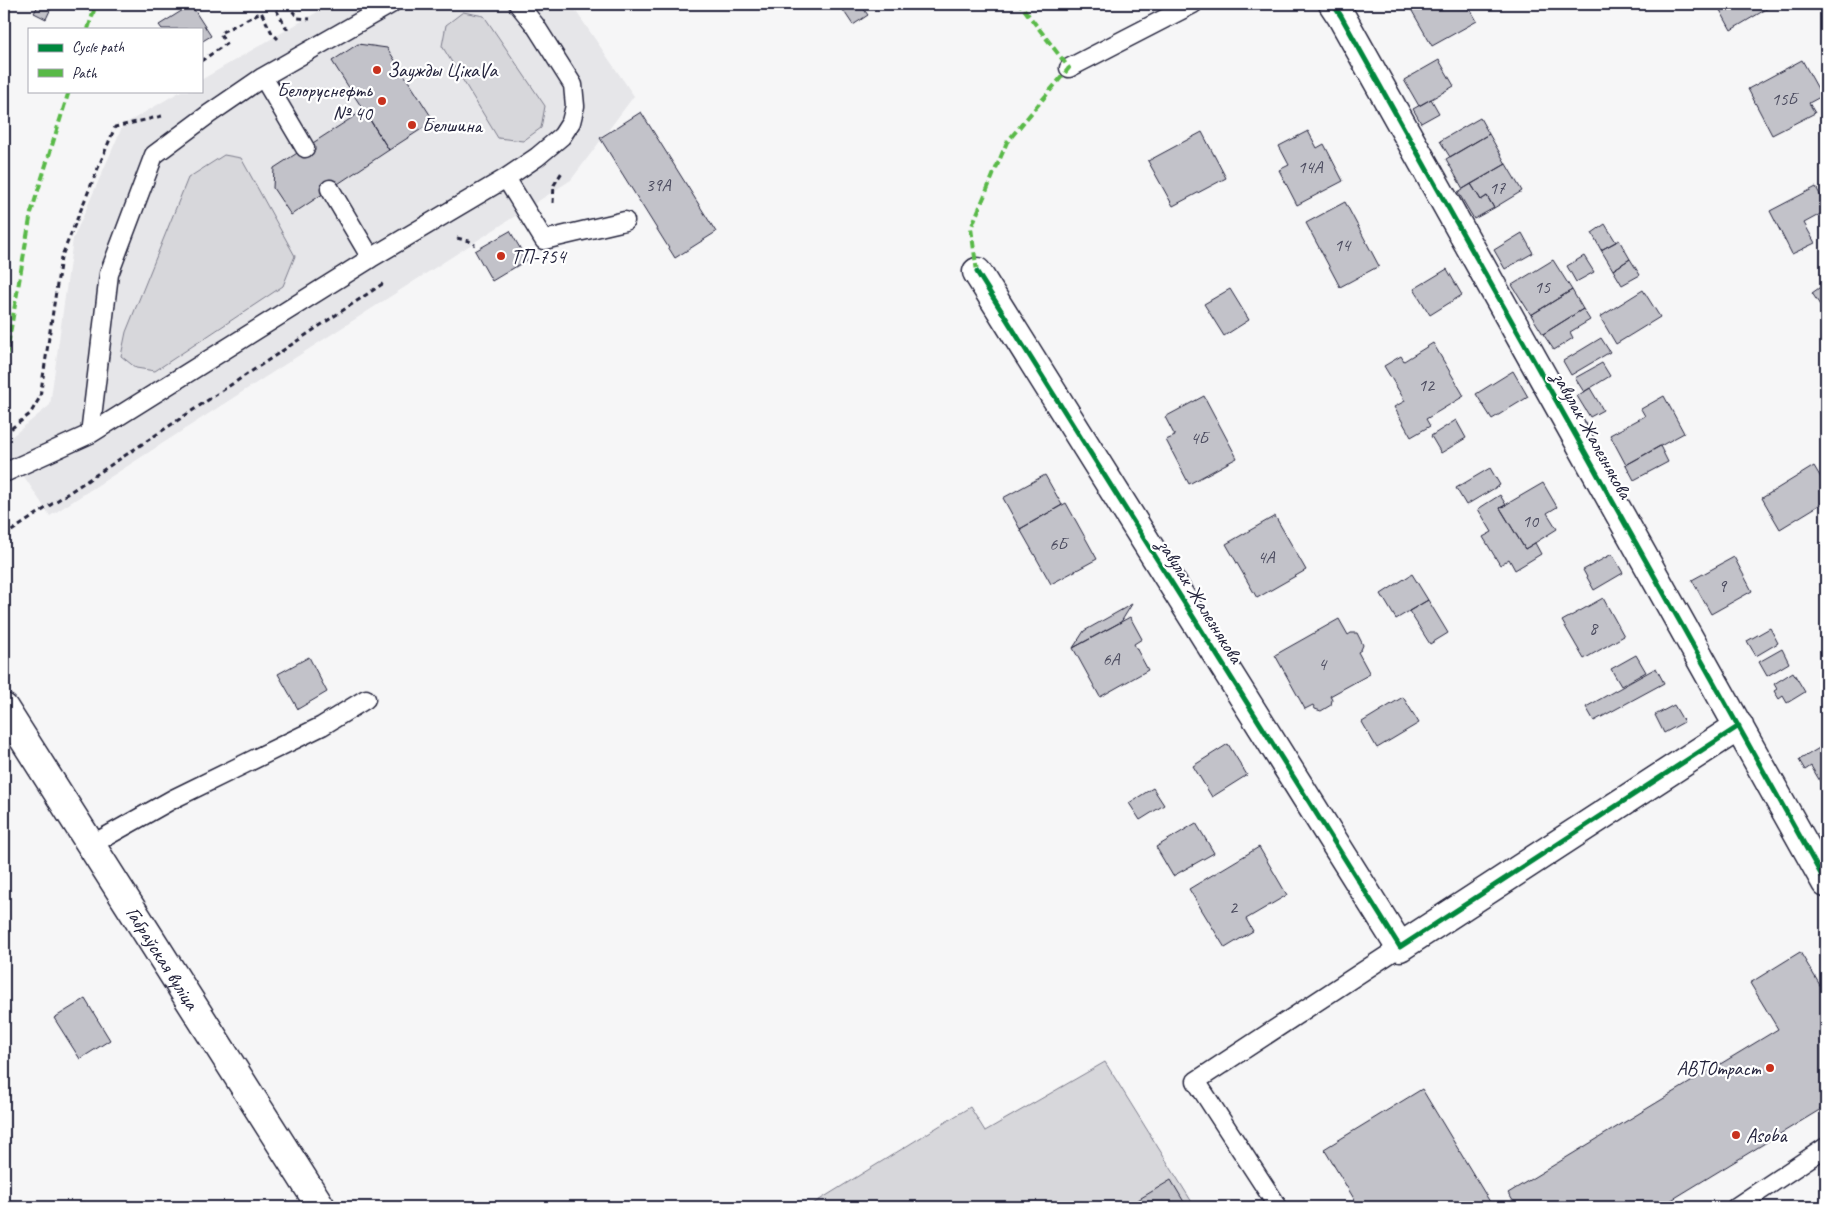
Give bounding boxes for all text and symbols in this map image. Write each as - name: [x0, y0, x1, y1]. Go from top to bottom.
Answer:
- legend: [28, 28, 202, 92]
- text: Cycle path: [72, 38, 124, 57]
- place label: Заужды ЦікаVа: [387, 58, 499, 83]
- text: Path: [72, 64, 98, 83]
- marker: Заужды ЦікаVа: [371, 64, 383, 76]
- place label: Белоруснефть № 40: [277, 78, 374, 126]
- house number: 15Б: [1771, 88, 1800, 110]
- marker: Белоруснефть № 40: [376, 95, 388, 107]
- place label: Белшина: [422, 113, 483, 138]
- marker: Белшина: [406, 119, 418, 131]
- house number: 14А: [1297, 156, 1324, 178]
- house number: 39А: [645, 174, 672, 196]
- house number: 17: [1489, 177, 1506, 199]
- house number: 14: [1334, 234, 1352, 256]
- place label: ТП-754: [511, 244, 568, 269]
- marker: ТП-754: [495, 250, 507, 262]
- house number: 15: [1534, 276, 1551, 298]
- street label: завулак Жалезнякова: [1545, 365, 1639, 505]
- house number: 12: [1418, 374, 1436, 396]
- house number: 4Б: [1190, 427, 1210, 449]
- house number: 10: [1522, 510, 1540, 532]
- street label: завулак Жалезнякова: [1150, 532, 1250, 670]
- house number: 6Б: [1049, 533, 1069, 555]
- house number: 4А: [1257, 546, 1276, 568]
- house number: 9: [1718, 575, 1728, 597]
- house number: 8: [1589, 617, 1599, 639]
- house number: 6А: [1102, 648, 1121, 670]
- house number: 4: [1318, 653, 1328, 675]
- house number: 2: [1229, 896, 1239, 918]
- street label: Габраўская вуліца: [120, 902, 205, 1016]
- place label: АВТОтраст: [1677, 1056, 1762, 1081]
- marker: АВТОтраст: [1764, 1062, 1776, 1074]
- place label: Asoba: [1746, 1123, 1788, 1148]
- marker: Asoba: [1730, 1129, 1742, 1141]

